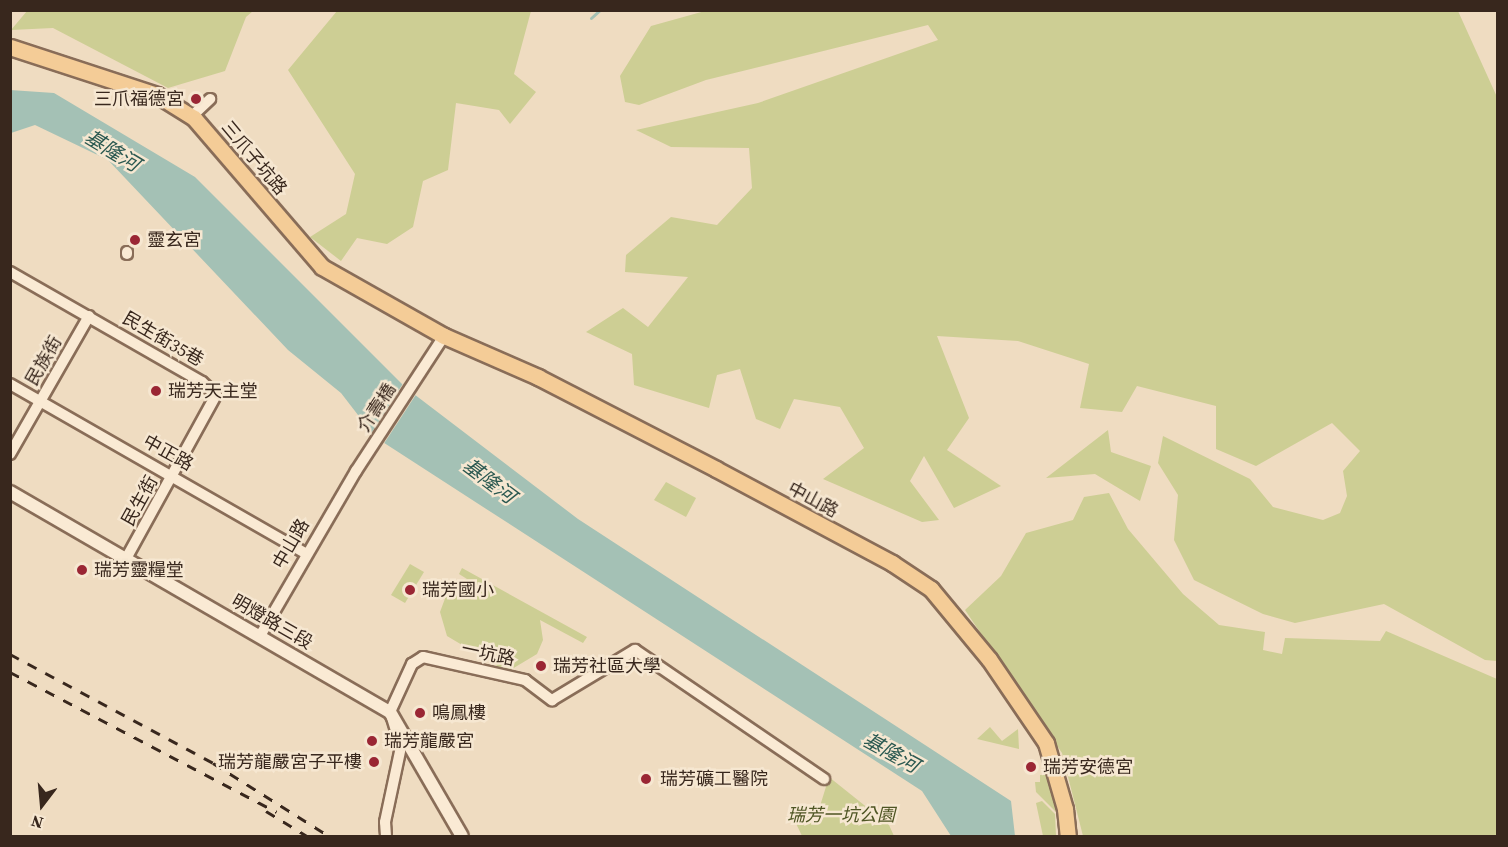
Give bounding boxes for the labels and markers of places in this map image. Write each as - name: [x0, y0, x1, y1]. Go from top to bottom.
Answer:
- place label: 三爪福德宮: [94, 88, 184, 110]
- marker: 三爪福德宮: [189, 92, 203, 106]
- place label: 靈玄宮: [147, 229, 201, 251]
- marker: 靈玄宮: [128, 233, 142, 247]
- place label: 瑞芳天主堂: [168, 380, 258, 402]
- marker: 瑞芳天主堂: [149, 384, 163, 398]
- place label: 瑞芳靈糧堂: [94, 559, 184, 581]
- marker: 瑞芳靈糧堂: [75, 563, 89, 577]
- place label: 瑞芳國小: [422, 579, 494, 601]
- marker: 瑞芳國小: [403, 583, 417, 597]
- place label: 瑞芳社區大學: [553, 655, 661, 677]
- marker: 瑞芳社區大學: [534, 659, 548, 673]
- place label: 鳴鳳樓: [432, 702, 486, 724]
- marker: 鳴鳳樓: [413, 706, 427, 720]
- place label: 瑞芳龍嚴宮: [384, 730, 474, 752]
- marker: 瑞芳龍嚴宮: [365, 734, 379, 748]
- place label: 瑞芳龍嚴宮子平樓: [218, 751, 362, 773]
- marker: 瑞芳龍嚴宮子平樓: [367, 755, 381, 769]
- place label: 瑞芳安德宮: [1043, 756, 1133, 778]
- marker: 瑞芳安德宮: [1024, 760, 1038, 774]
- place label: 瑞芳礦工醫院: [660, 768, 768, 790]
- marker: 瑞芳礦工醫院: [637, 770, 655, 788]

